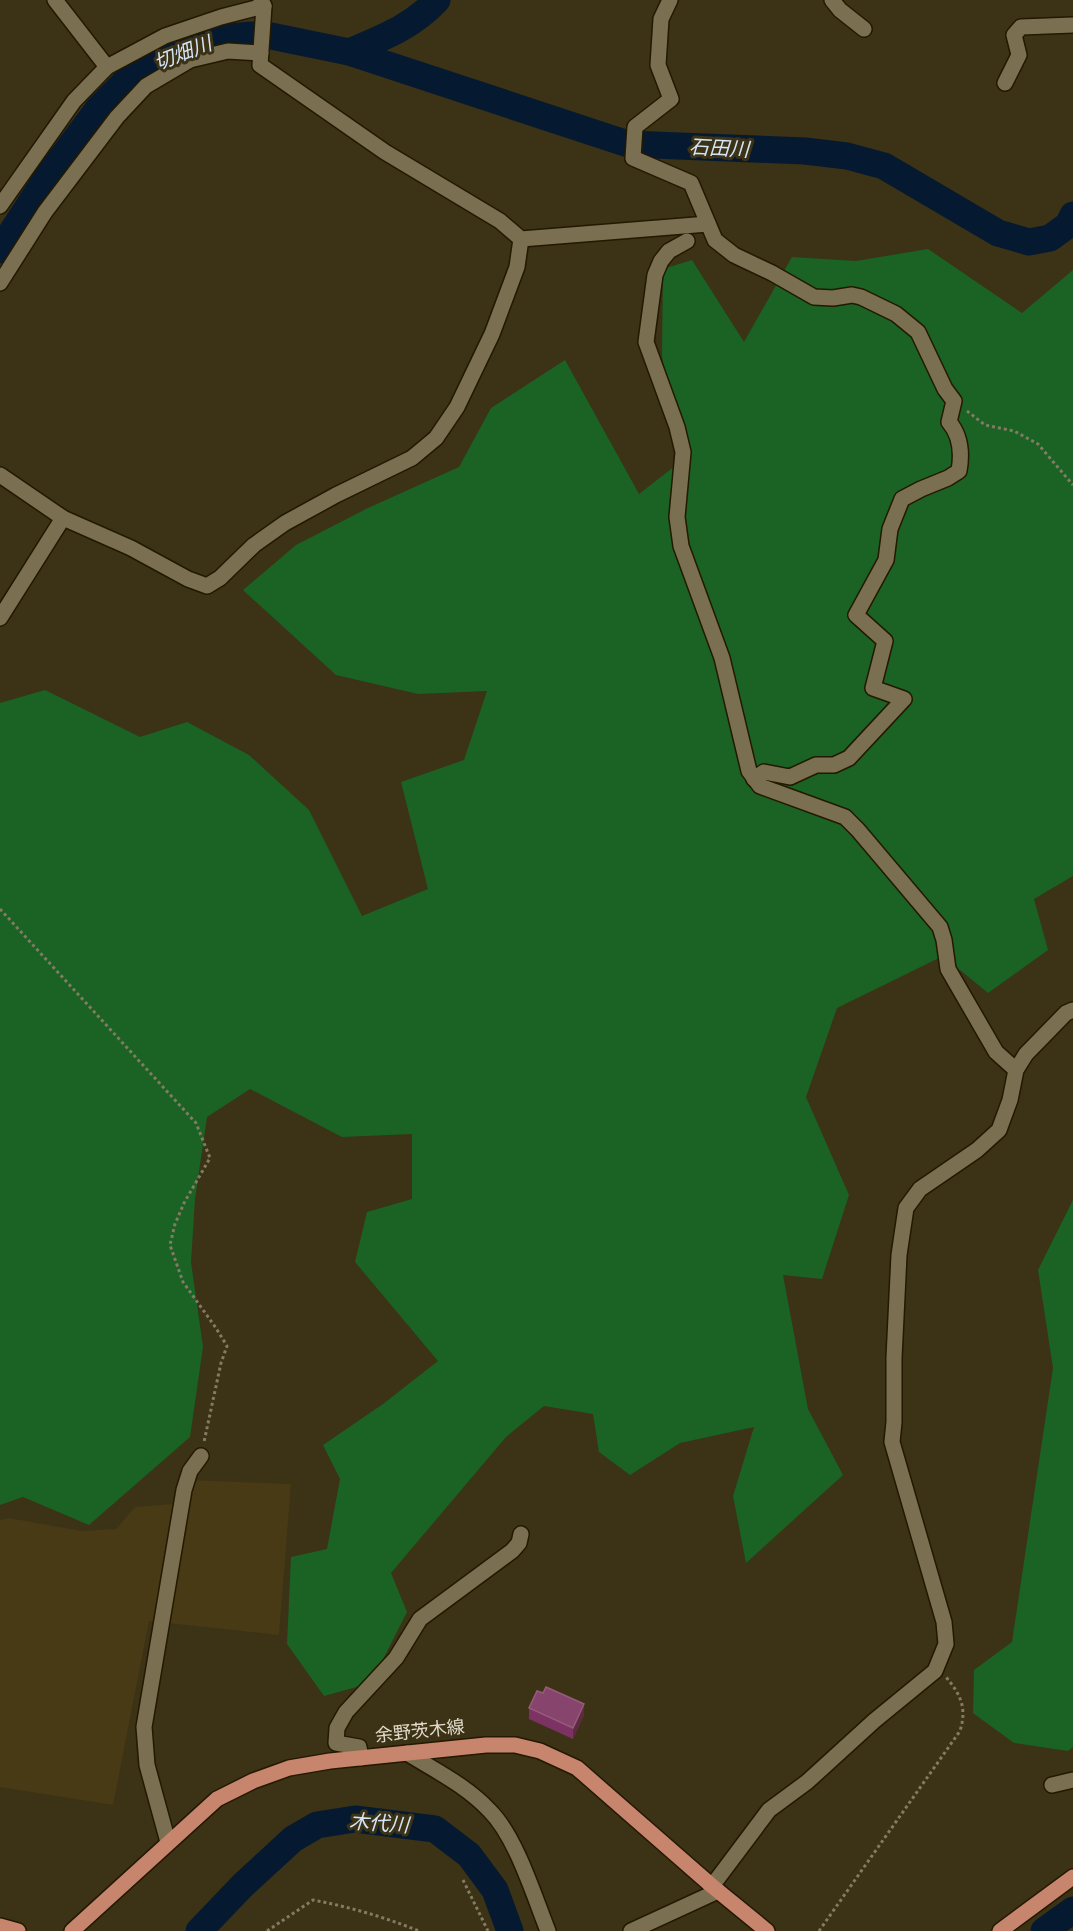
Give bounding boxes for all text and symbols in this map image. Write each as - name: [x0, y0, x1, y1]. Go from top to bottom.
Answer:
- water label: 切畑川: [151, 32, 216, 74]
- water label: 石田川: [689, 137, 751, 161]
- street label: 余野茨木線: [374, 1716, 466, 1746]
- water label: 木代川: [348, 1811, 412, 1836]

